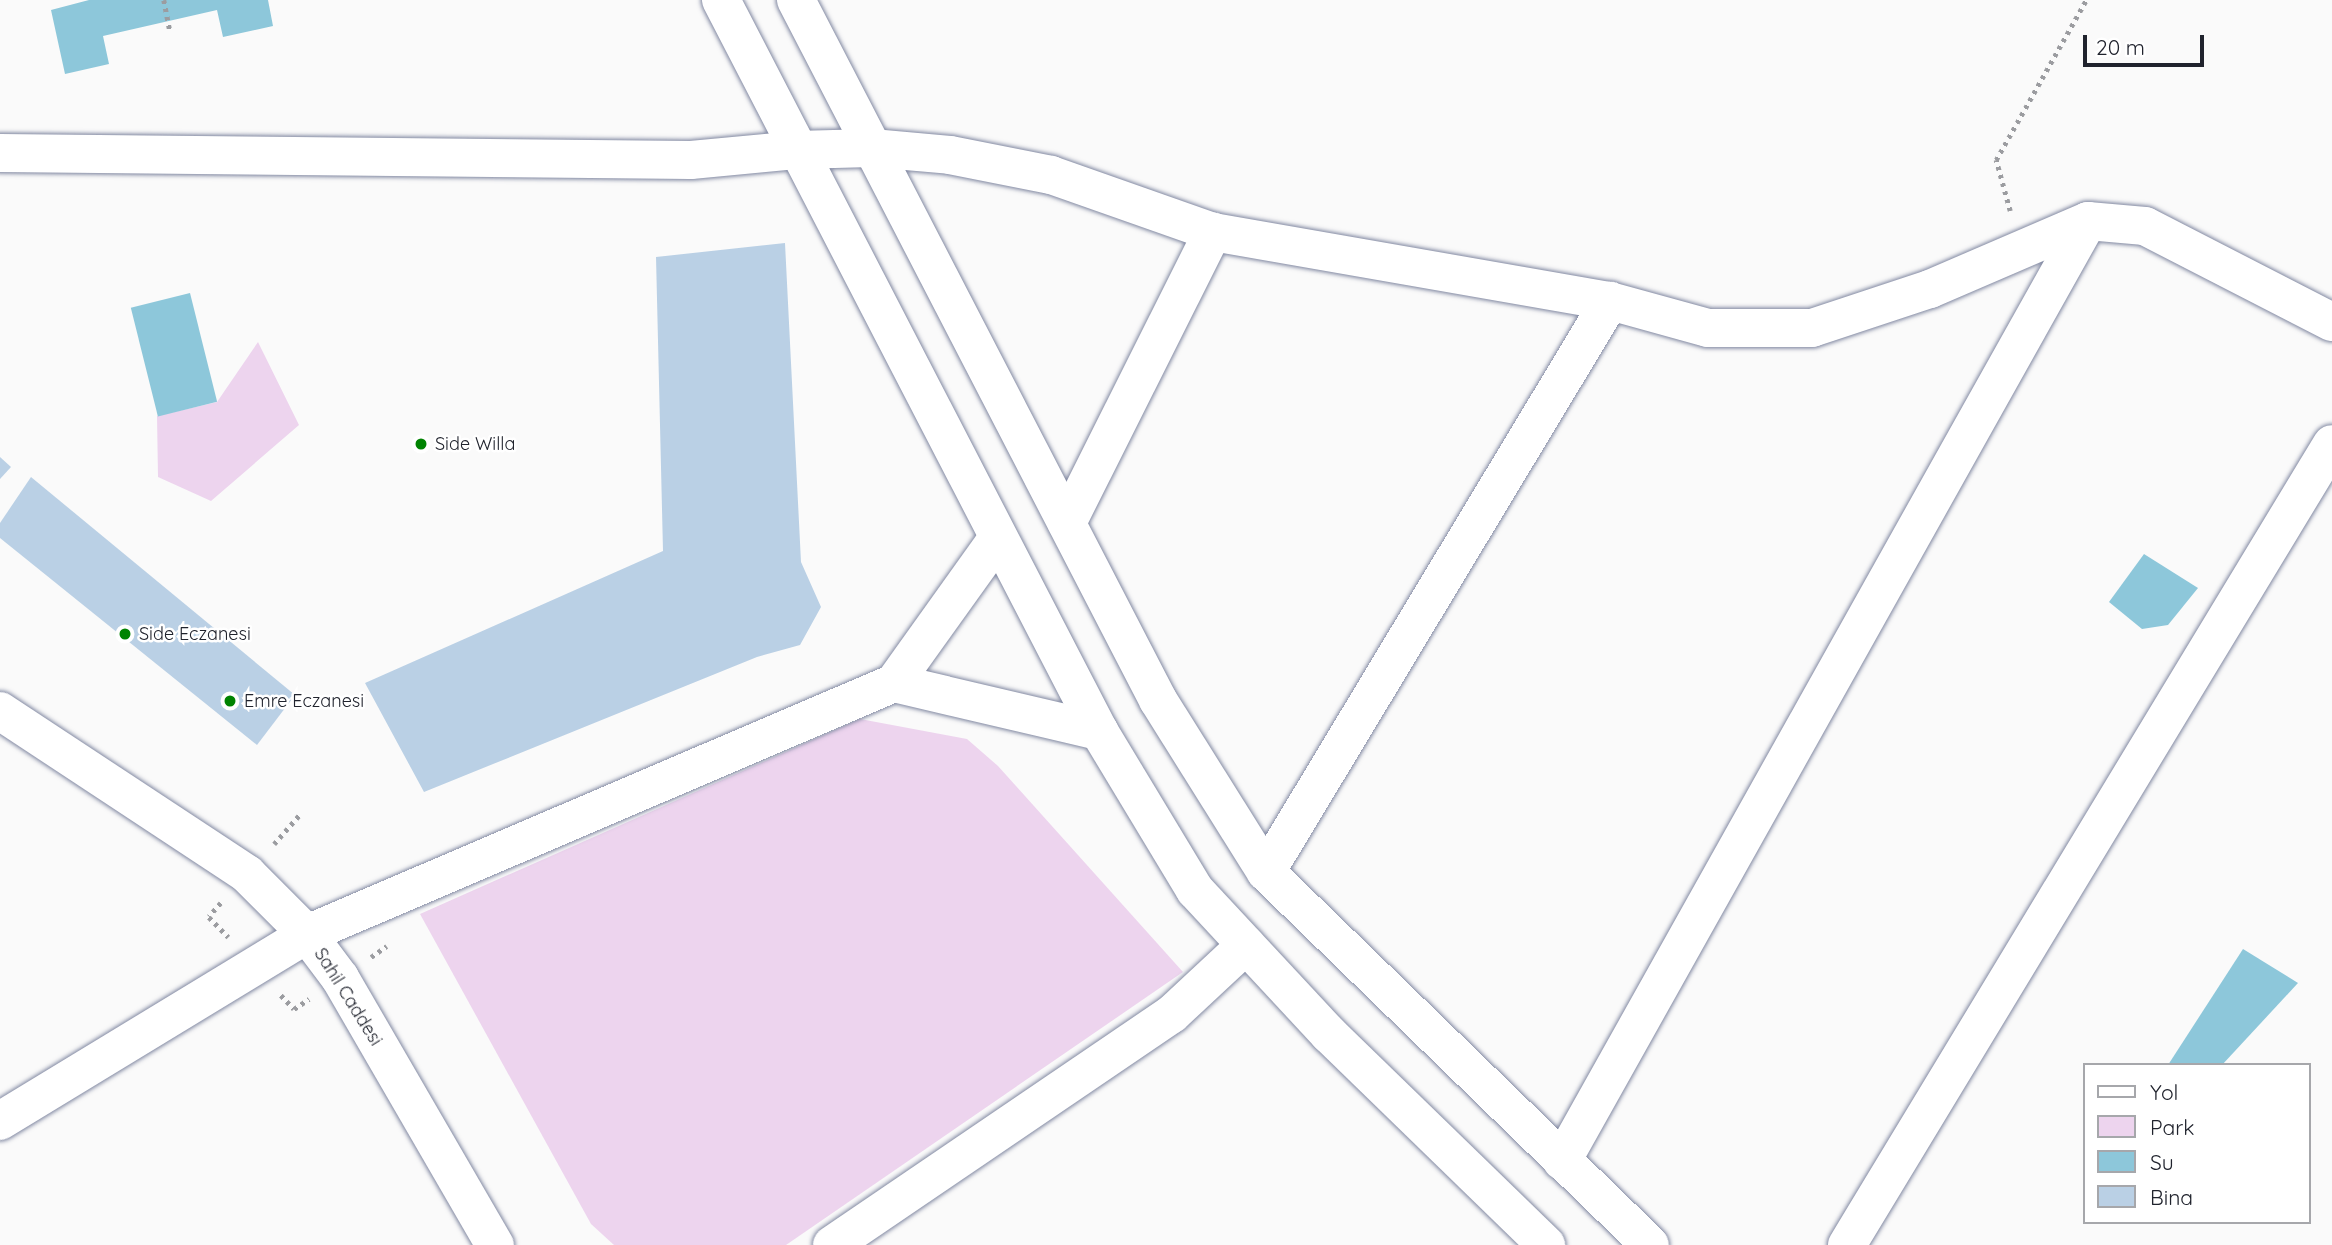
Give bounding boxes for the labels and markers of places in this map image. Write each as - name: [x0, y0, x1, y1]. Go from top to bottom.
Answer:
- place label: Side Willa: [435, 433, 515, 455]
- marker: Side Willa: [413, 436, 429, 452]
- place label: Side Eczanesi: [139, 623, 251, 645]
- marker: Side Eczanesi: [117, 626, 133, 642]
- place label: Emre Eczanesi: [244, 690, 364, 712]
- marker: Emre Eczanesi: [222, 693, 238, 709]

